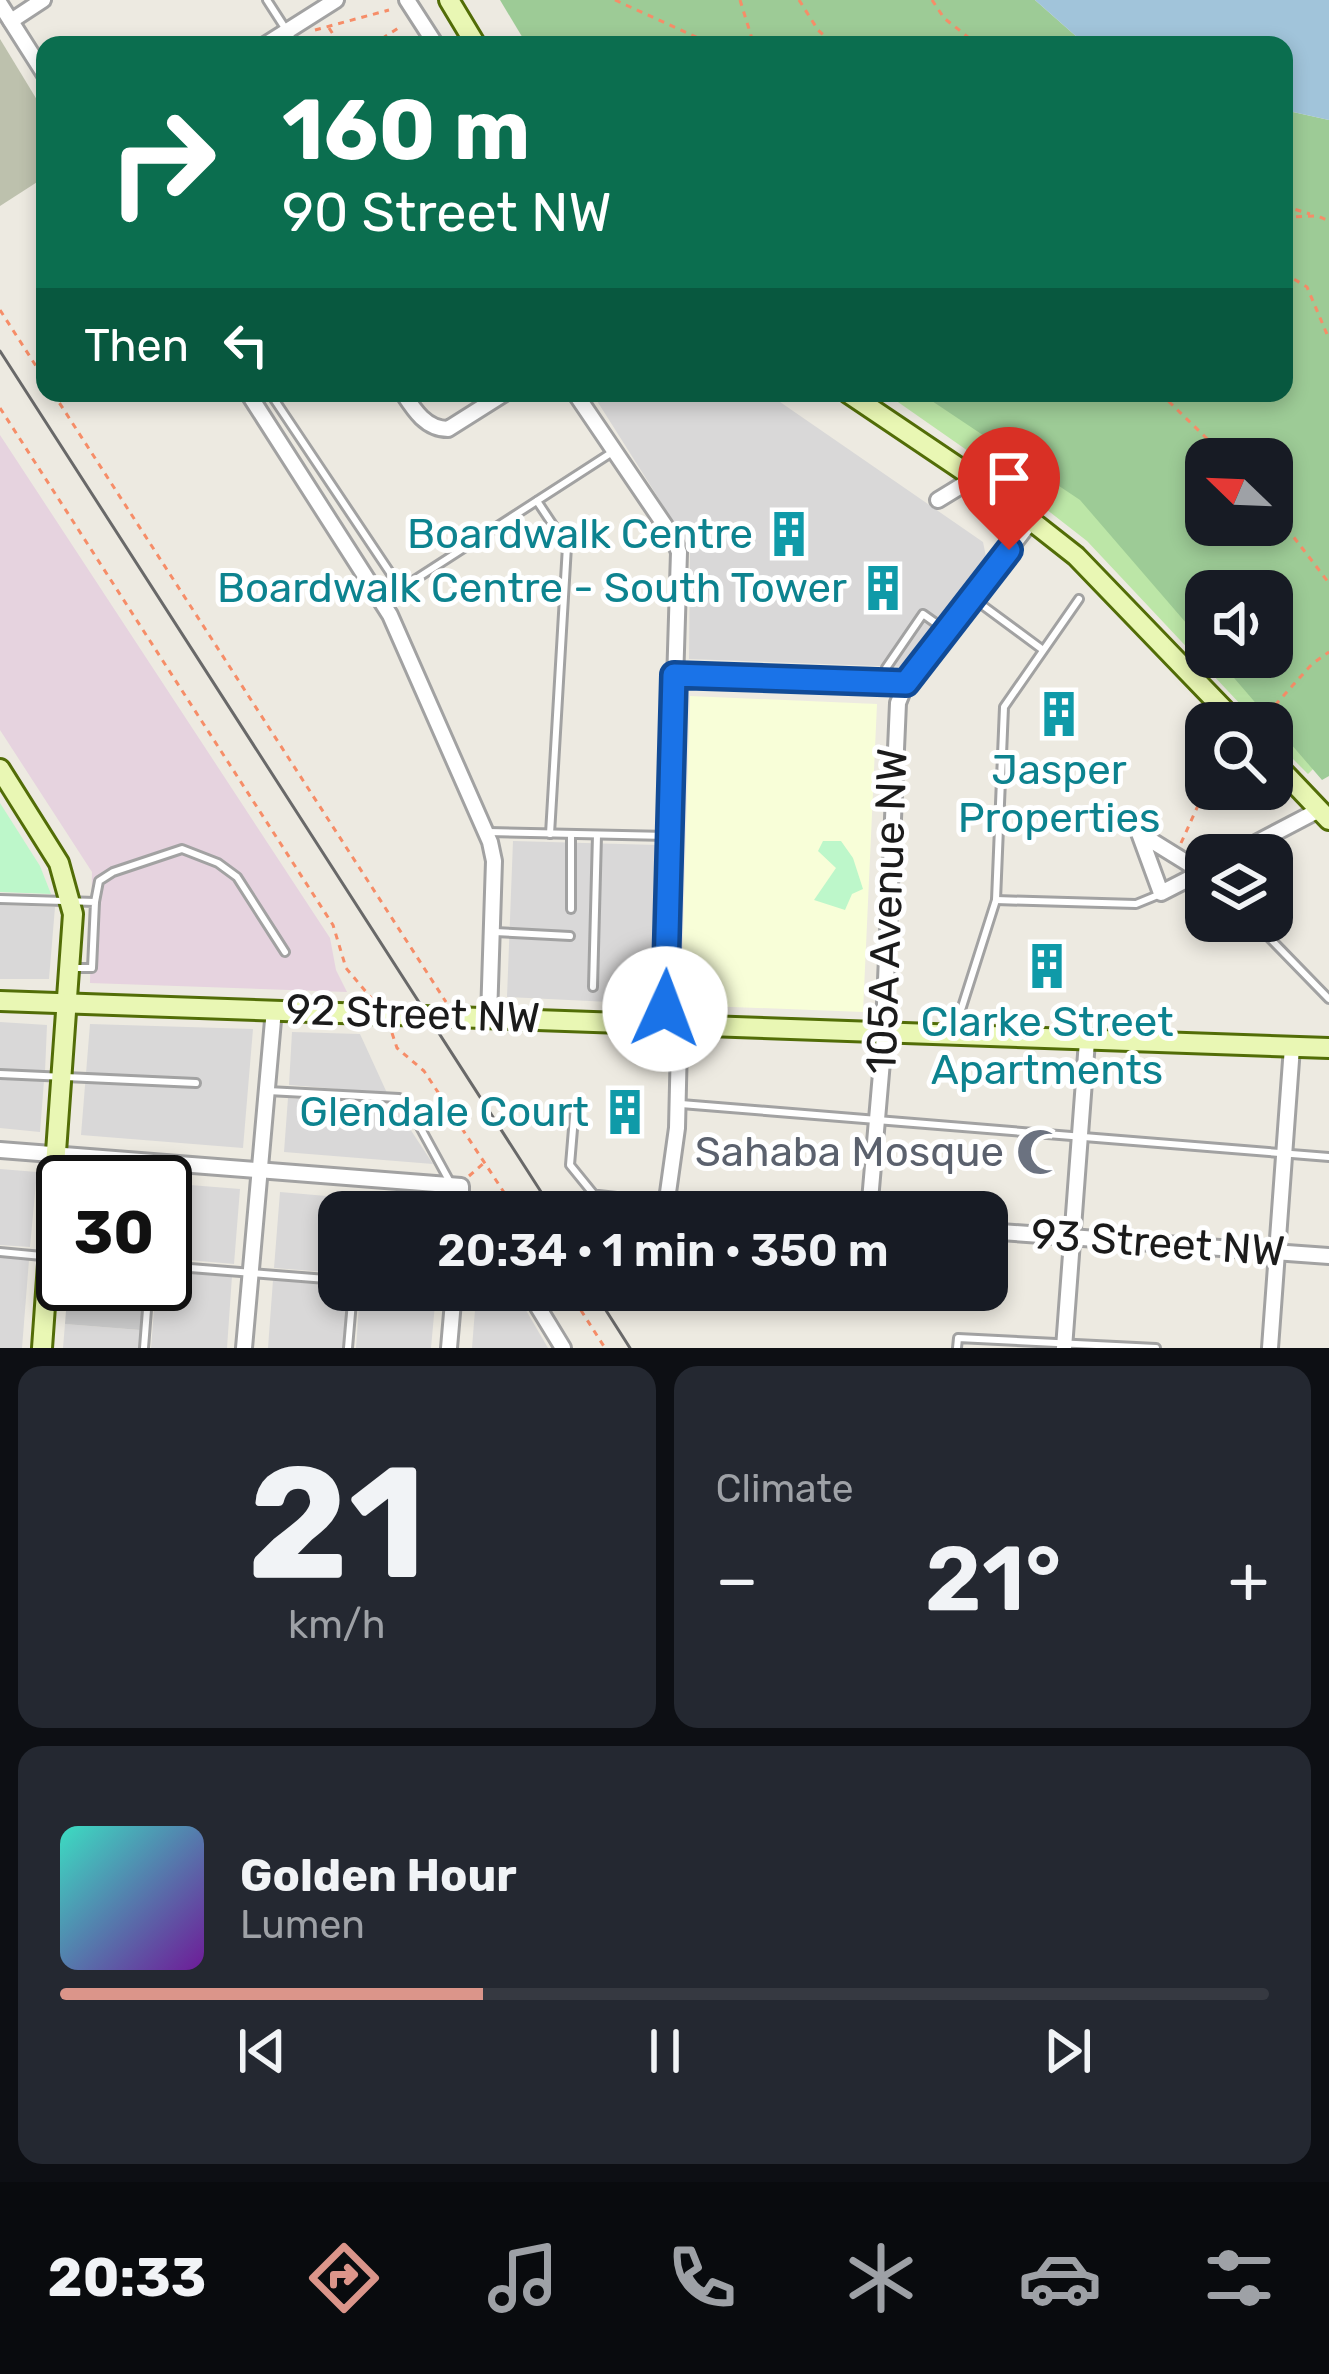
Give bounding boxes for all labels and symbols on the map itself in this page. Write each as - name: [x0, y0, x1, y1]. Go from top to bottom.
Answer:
- pin: [958, 427, 1060, 550]
- north arrow: [1185, 438, 1293, 546]
- place label: Boardwalk Centre: [407, 509, 753, 559]
- building icon: Boardwalk Centre: [764, 509, 814, 559]
- place label: Boardwalk Centre - South Tower: [217, 563, 847, 613]
- building icon: Boardwalk Centre - South Tower: [858, 563, 908, 613]
- building icon: Jasper Properties: [1034, 689, 1084, 739]
- place label: Jasper Properties: [958, 745, 1160, 843]
- street label: 105A Avenue NW: [856, 747, 918, 1075]
- building icon: Clarke Street Apartments: [1022, 941, 1072, 991]
- position arrow: [602, 946, 728, 1072]
- street label: 92 Street NW: [285, 985, 541, 1043]
- place label: Clarke Street Apartments: [920, 997, 1174, 1095]
- place label: Glendale Court: [299, 1087, 589, 1137]
- building icon: Glendale Court: [600, 1087, 650, 1137]
- place label: Sahaba Mosque: [695, 1127, 1004, 1177]
- mosque icon: Sahaba Mosque: [1015, 1127, 1065, 1177]
- speed limit sign: 30: [36, 1155, 192, 1311]
- street label: 93 Street NW: [1029, 1209, 1287, 1277]

